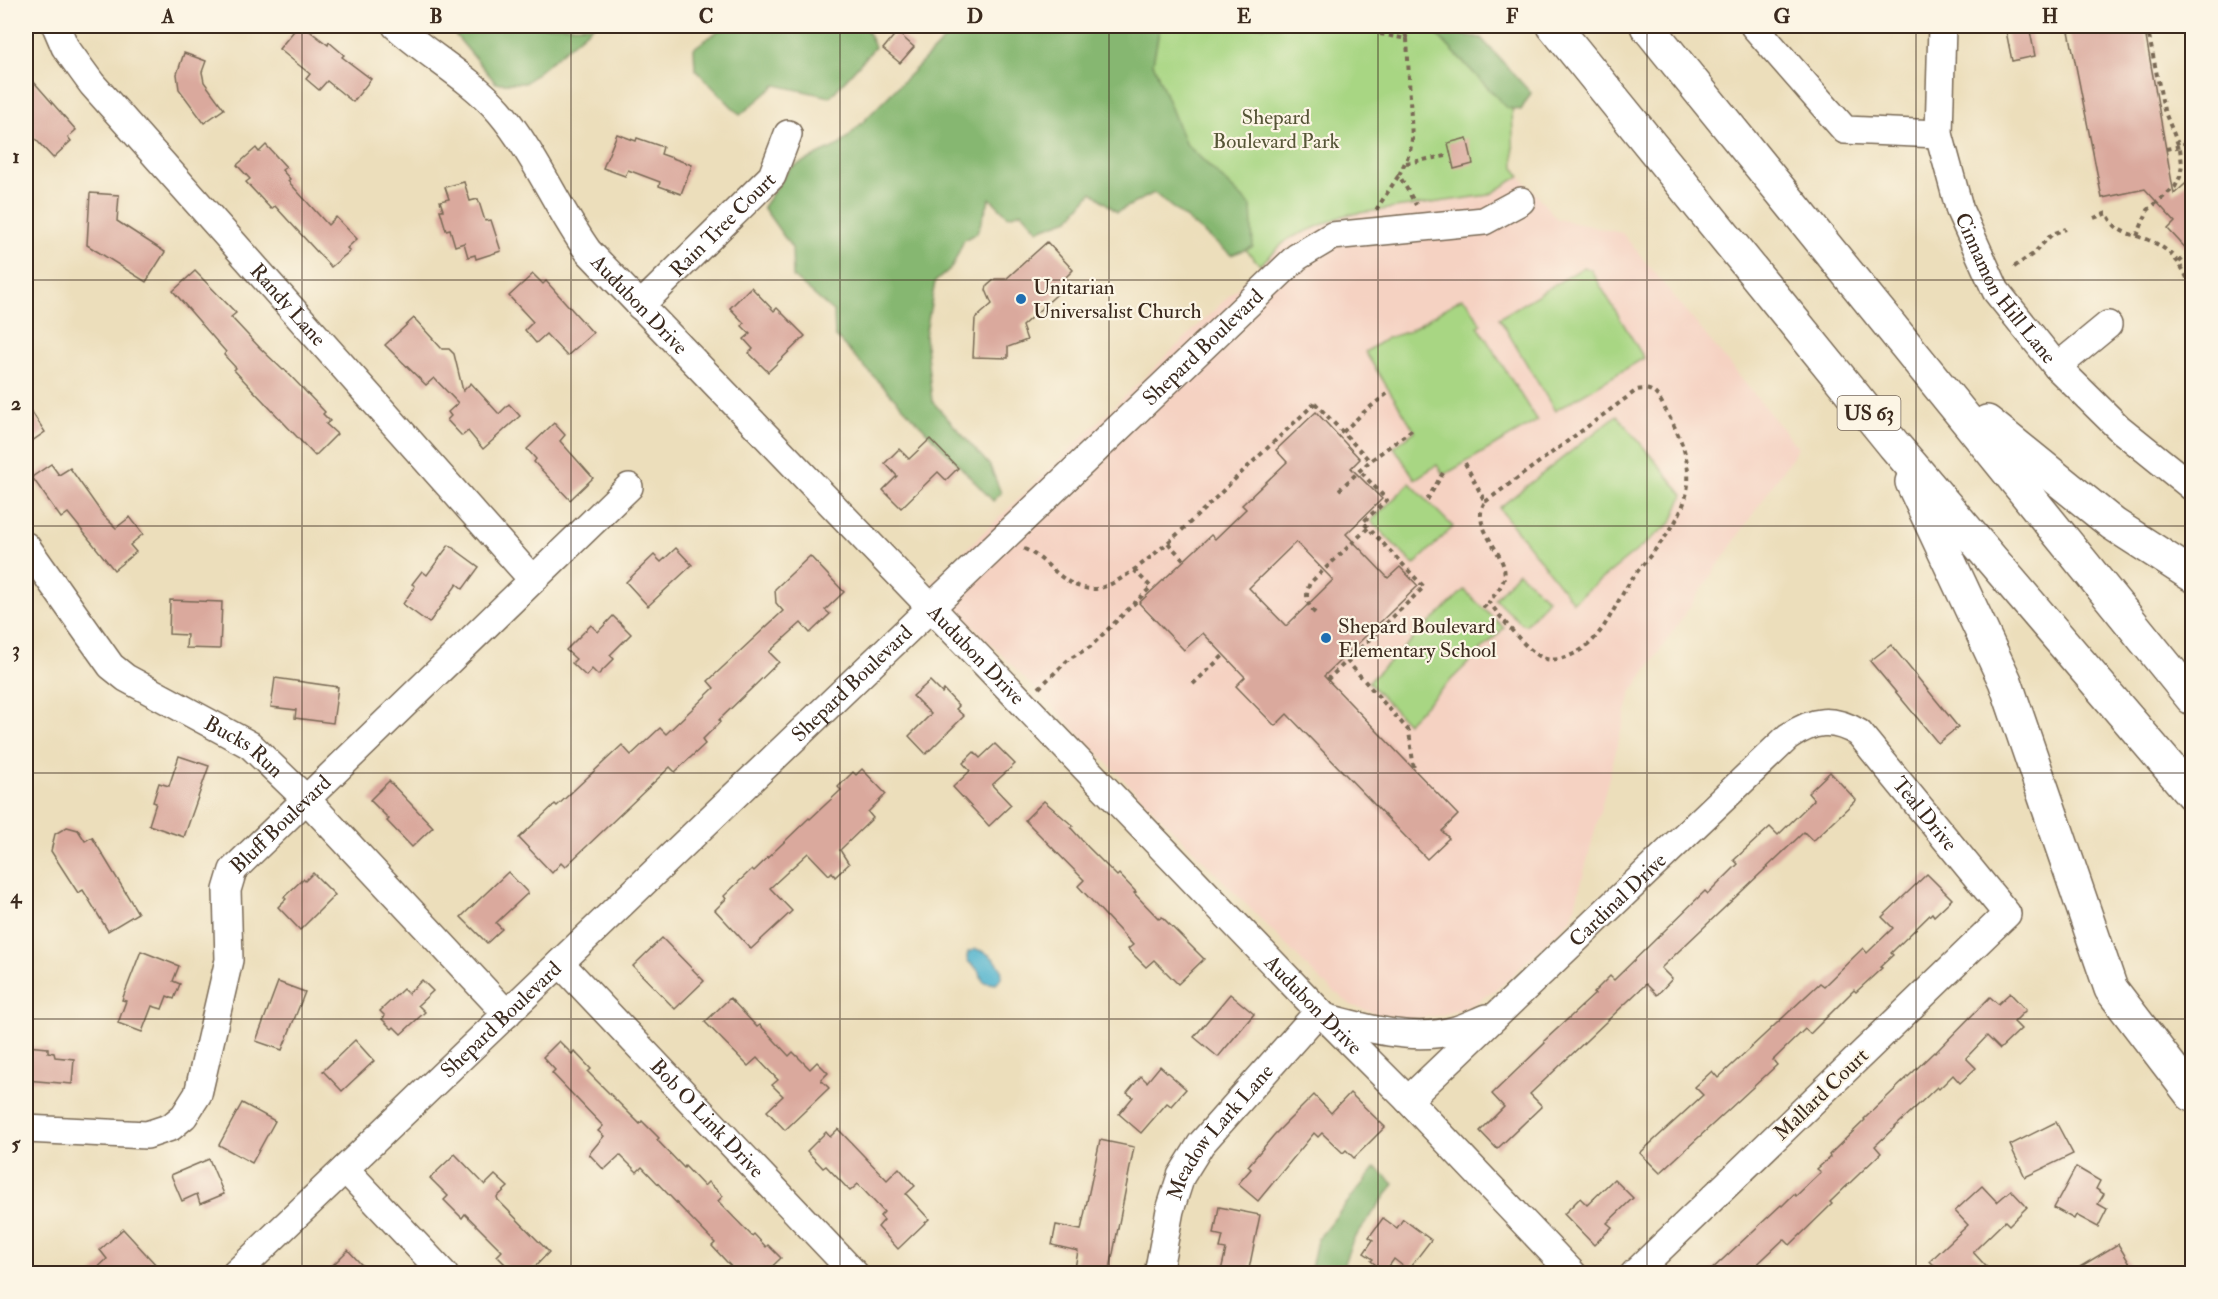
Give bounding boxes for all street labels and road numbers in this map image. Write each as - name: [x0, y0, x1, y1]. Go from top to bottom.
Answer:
- street label: Rain Tree Court: [664, 167, 782, 283]
- street label: Cinnamon Hill Lane: [1948, 208, 2062, 370]
- street label: Audubon Drive: [584, 248, 694, 361]
- street label: Randy Lane: [244, 258, 332, 352]
- street label: Shepard Boulevard: [1137, 283, 1270, 412]
- road number: US 63: [1838, 396, 1900, 430]
- street label: Audubon Drive: [921, 598, 1031, 711]
- street label: Shepard Boulevard: [786, 619, 919, 748]
- street label: Bucks Run: [200, 710, 289, 784]
- street label: Bluff Boulevard: [224, 769, 338, 880]
- street label: Teal Drive: [1886, 771, 1963, 857]
- street label: Cardinal Drive: [1564, 847, 1673, 953]
- street label: Audubon Drive: [1258, 949, 1368, 1061]
- street label: Shepard Boulevard: [435, 955, 568, 1084]
- street label: Mallard Court: [1768, 1042, 1875, 1146]
- street label: Bob O Link Drive: [644, 1053, 770, 1184]
- street label: Meadow Lark Lane: [1161, 1058, 1280, 1203]

